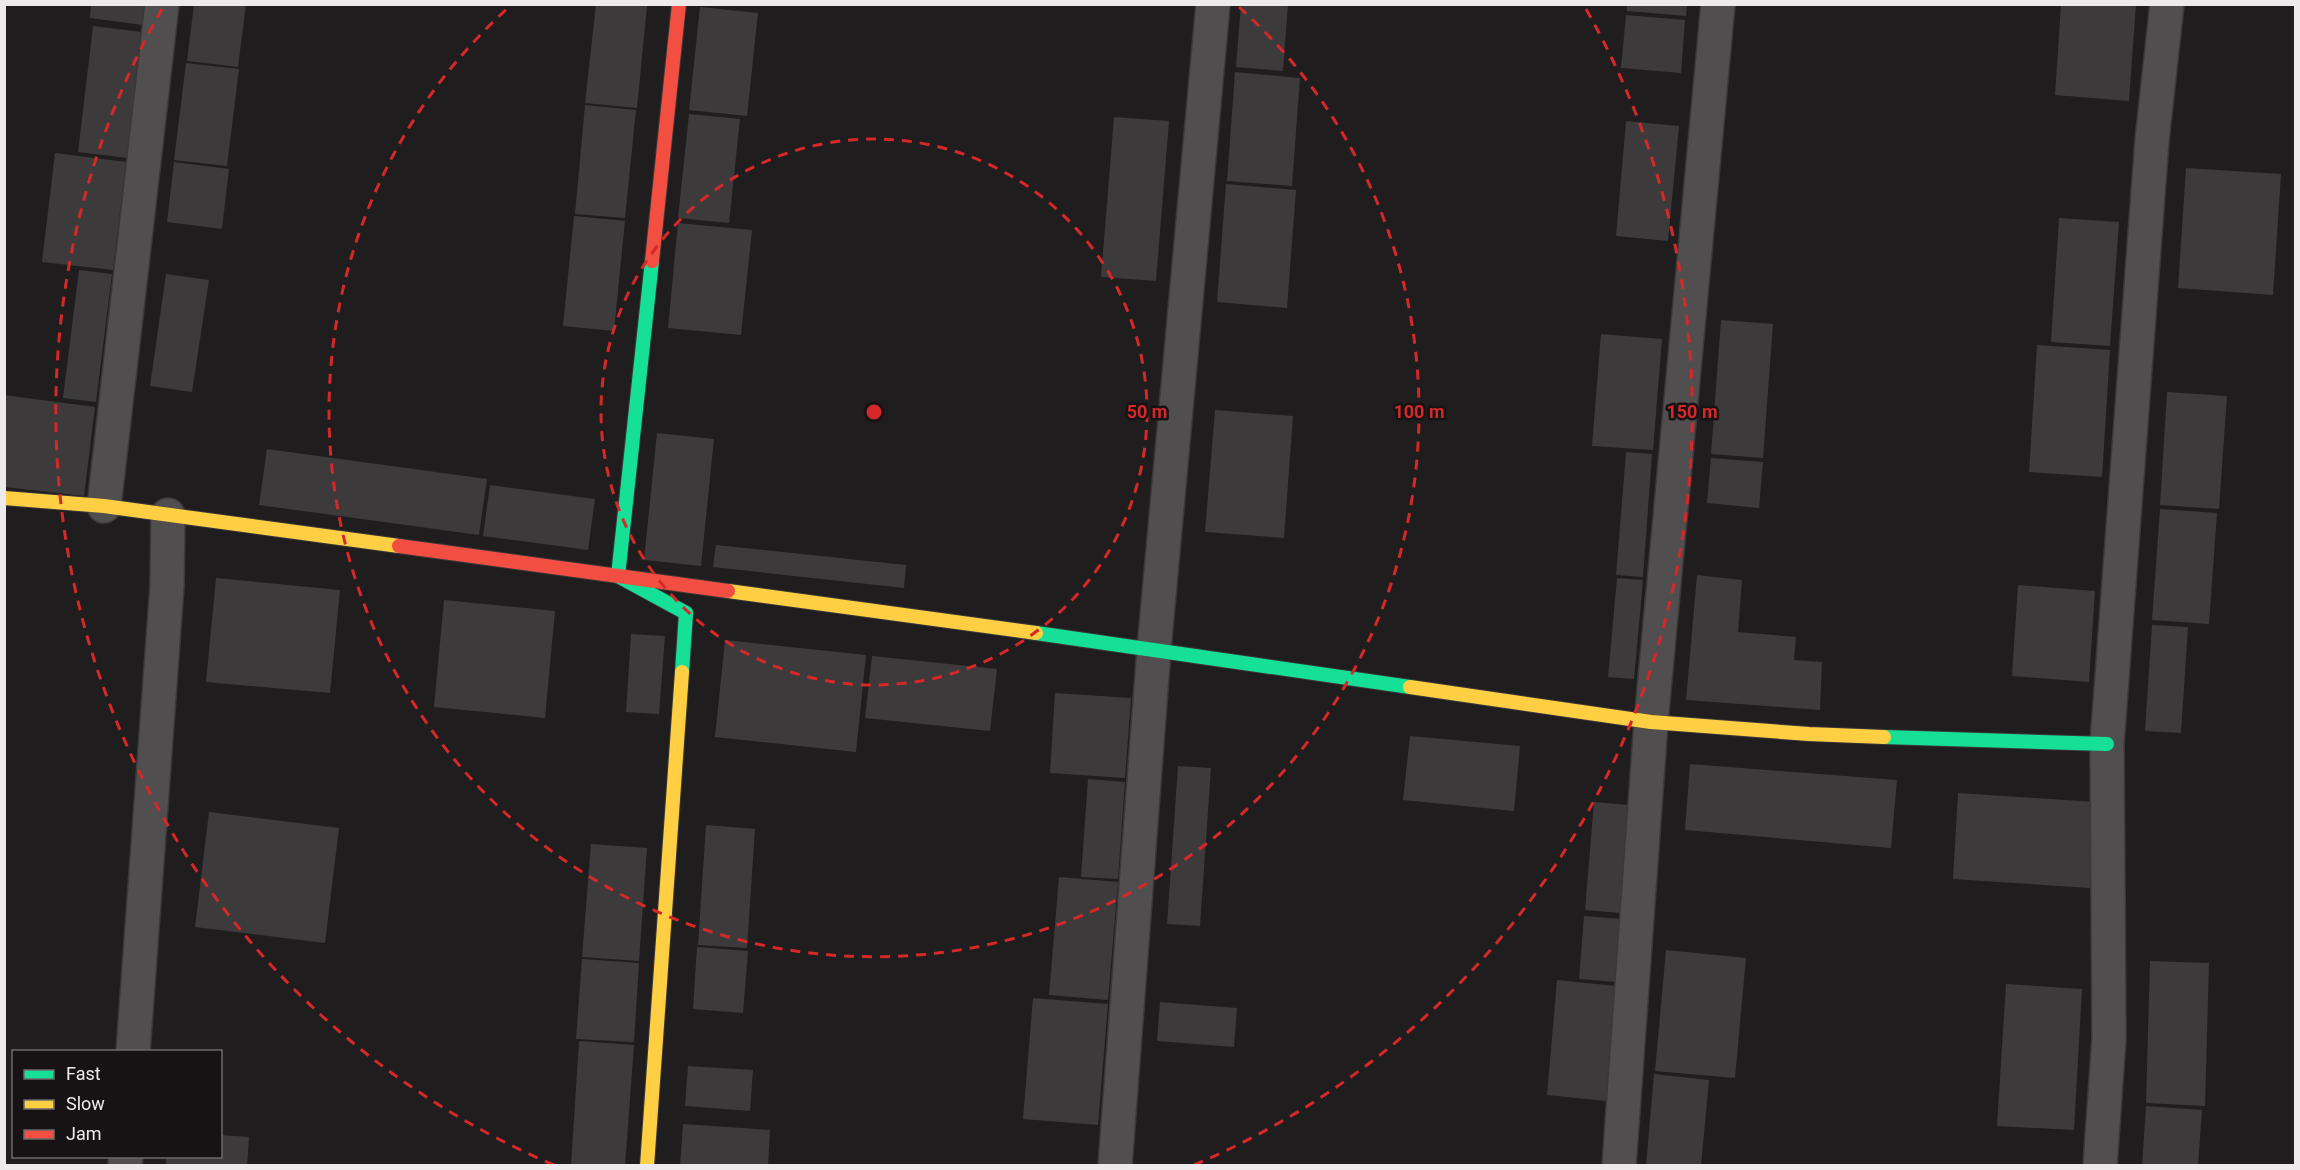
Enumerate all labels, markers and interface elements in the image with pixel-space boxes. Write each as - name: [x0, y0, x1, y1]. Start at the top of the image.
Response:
- text: 50 m: [1127, 401, 1167, 422]
- text: 100 m: [1393, 401, 1445, 422]
- text: 150 m: [1666, 401, 1718, 422]
- centre of rings: [864, 402, 884, 422]
- legend: [12, 1050, 222, 1158]
- text: Fast: [66, 1063, 101, 1084]
- text: Slow: [66, 1093, 105, 1114]
- text: Jam: [66, 1123, 102, 1144]

